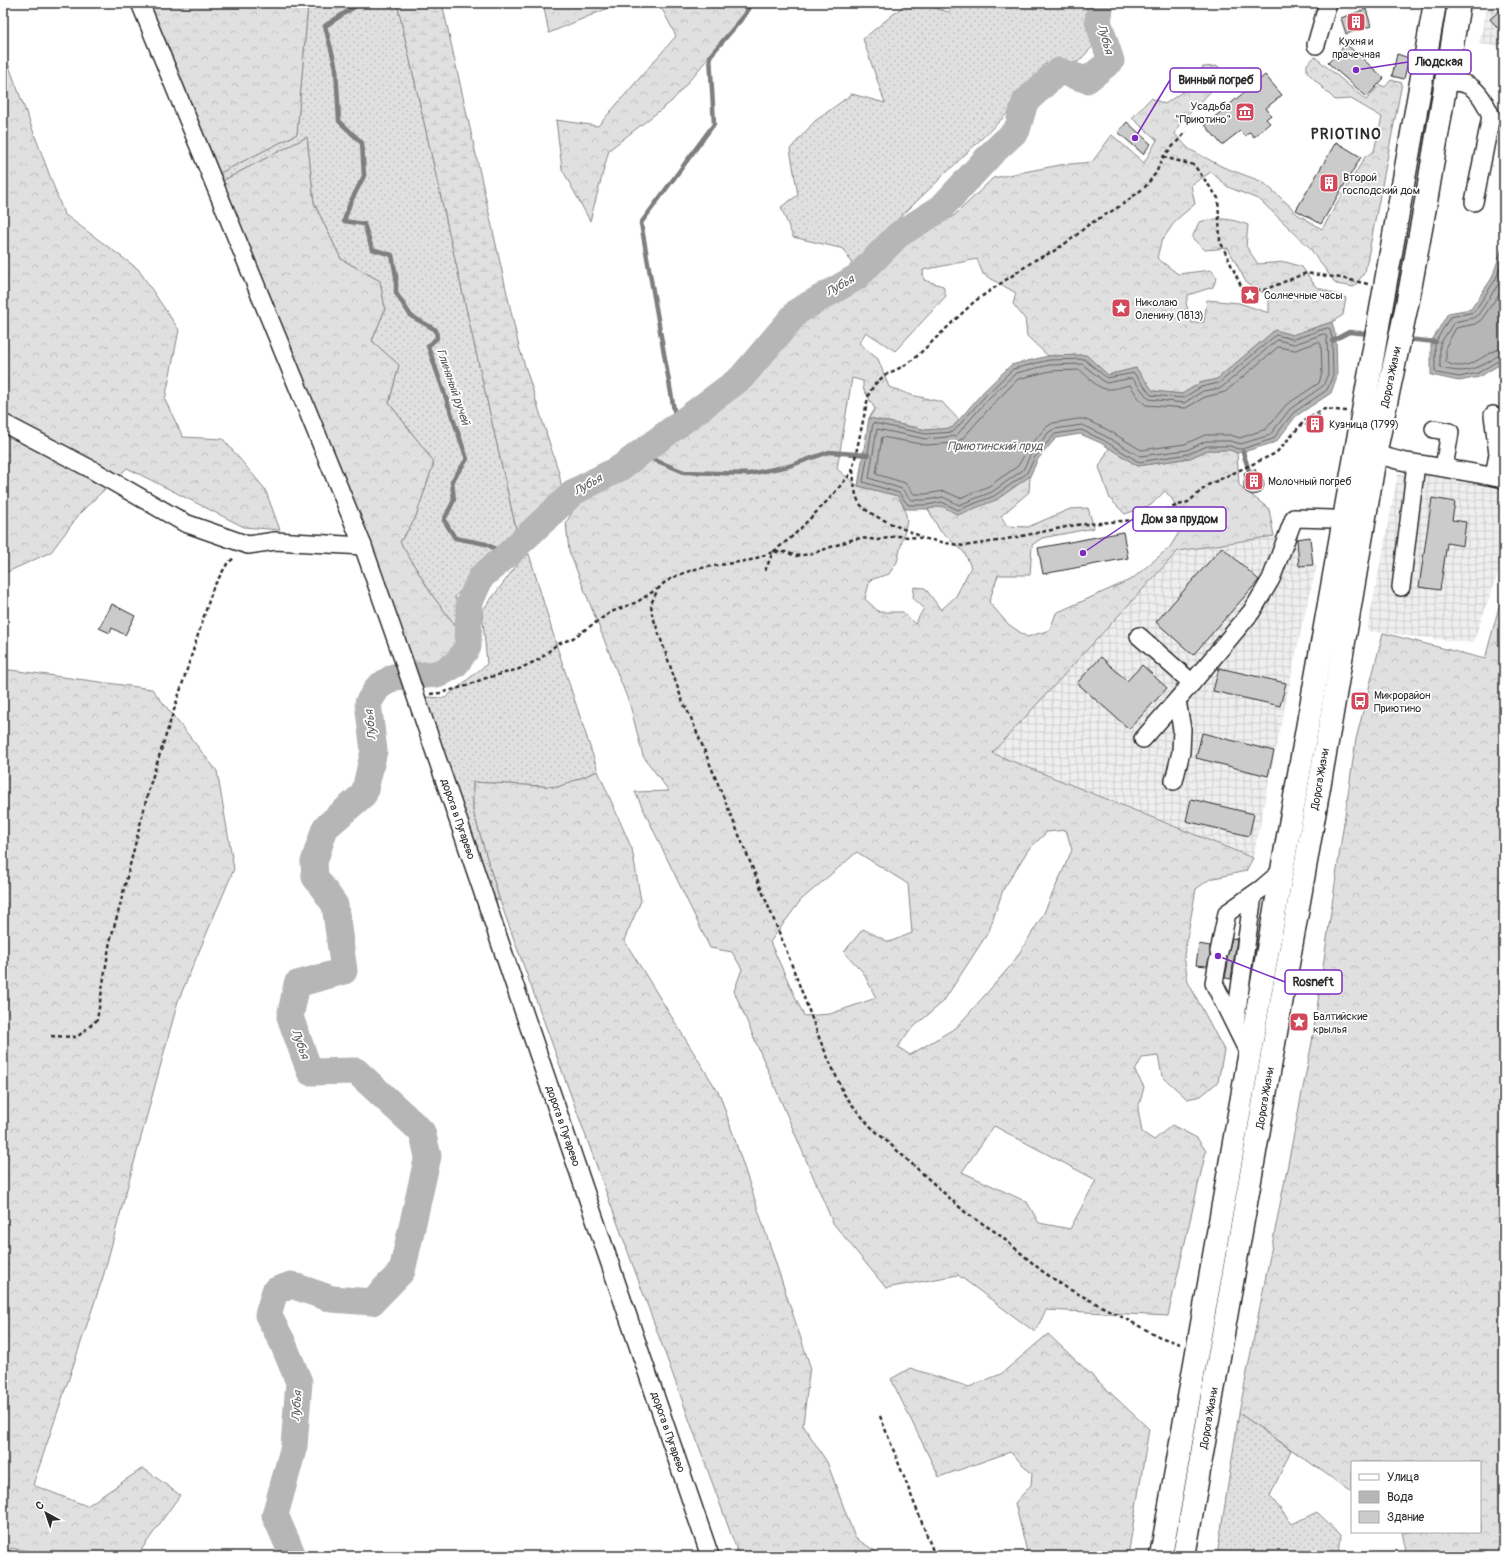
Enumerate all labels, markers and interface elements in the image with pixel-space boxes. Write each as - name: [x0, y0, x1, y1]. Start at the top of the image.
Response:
- building icon: Кухня и прачечная: [1345, 11, 1367, 33]
- water label: Лубья: [1094, 22, 1117, 57]
- place label: Кухня и прачечная: [1332, 35, 1380, 61]
- callout: Людская: [1408, 50, 1471, 74]
- text: Людская: [1414, 55, 1463, 70]
- callout: Винный погреб: [1170, 68, 1261, 92]
- text: Винный погреб: [1178, 73, 1254, 88]
- place label: Усадьба "Приютино": [1175, 100, 1231, 126]
- museum icon: Усадьба "Приютино": [1234, 101, 1256, 123]
- district label: PRIOTINO: [1311, 125, 1381, 144]
- place label: Второй господский дом: [1343, 171, 1420, 197]
- building icon: Второй господский дом: [1318, 172, 1340, 194]
- water label: Лубья: [823, 271, 858, 300]
- place icon: Солнечные часы: [1239, 284, 1261, 306]
- place label: Солнечные часы: [1264, 289, 1343, 302]
- place label: Николаю Оленину (1813): [1135, 296, 1204, 322]
- place icon: Николаю Оленину (1813): [1110, 297, 1132, 319]
- street label: Дорога Жизни: [1378, 345, 1404, 410]
- water label: Глиняный ручей: [433, 347, 473, 428]
- building icon: Кузница (1799): [1304, 413, 1326, 435]
- place label: Кузница (1799): [1329, 418, 1399, 431]
- water label: Приютинский пруд: [948, 439, 1044, 454]
- water label: Лубья: [571, 470, 606, 499]
- building icon: Молочный погреб: [1243, 470, 1265, 492]
- place label: Молочный погреб: [1268, 475, 1352, 488]
- callout: Дом за прудом: [1133, 507, 1226, 531]
- text: Дом за прудом: [1141, 512, 1218, 527]
- place label: Микрорайон Приютино: [1374, 689, 1431, 715]
- bus stop icon: Микрорайон Приютино: [1349, 690, 1371, 712]
- water label: Лубья: [362, 708, 380, 741]
- street label: Дорога Жизни: [1308, 747, 1332, 812]
- street label: дорога в Пугарево: [438, 777, 478, 861]
- callout: Rosneft: [1285, 970, 1342, 994]
- text: Rosneft: [1292, 975, 1335, 990]
- place label: Балтийские крылья: [1313, 1010, 1368, 1036]
- place icon: Балтийские крылья: [1288, 1011, 1310, 1033]
- water label: Лубья: [288, 1027, 313, 1062]
- street label: Дорога Жизни: [1253, 1066, 1277, 1131]
- street label: дорога в Пугарево: [543, 1084, 583, 1168]
- street label: Дорога Жизни: [1197, 1386, 1221, 1451]
- water label: Лубья: [288, 1389, 306, 1422]
- street label: дорога в Пугарево: [648, 1390, 688, 1474]
- legend: [1351, 1461, 1481, 1533]
- text: Улица: [1387, 1470, 1419, 1485]
- text: Вода: [1387, 1490, 1413, 1505]
- north arrow: [26, 1493, 66, 1533]
- text: С: [33, 1498, 47, 1513]
- text: Здание: [1387, 1510, 1424, 1525]

